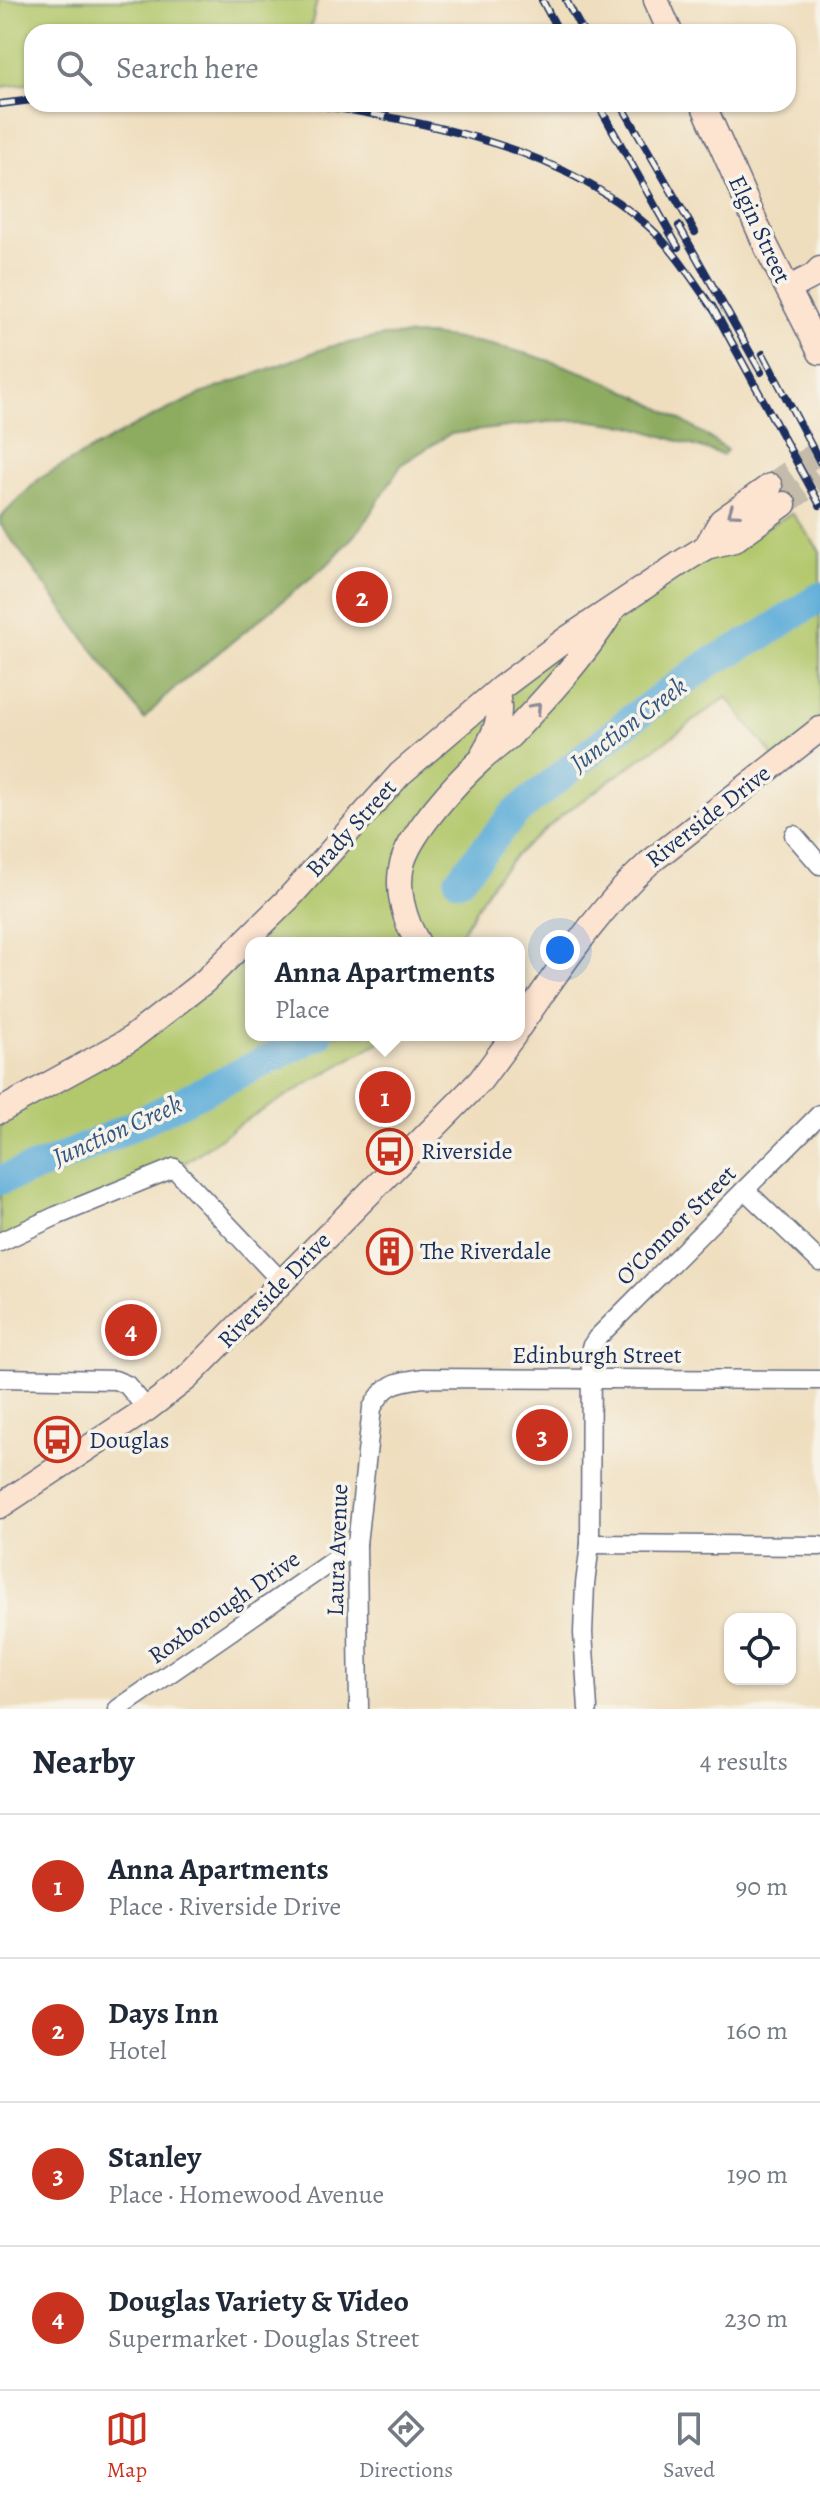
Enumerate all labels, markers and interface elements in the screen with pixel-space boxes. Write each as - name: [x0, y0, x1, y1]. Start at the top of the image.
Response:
- search box: [24, 24, 796, 112]
- icon: search: [52, 46, 96, 90]
- text: Search here: [116, 48, 259, 88]
- street label: Elgin Street: [721, 170, 799, 288]
- one-way arrow: [728, 502, 742, 517]
- pin: 2: [336, 567, 388, 627]
- water label: Junction Creek: [562, 669, 694, 781]
- one-way arrow: [527, 703, 542, 717]
- street label: Riverside Drive: [639, 757, 777, 875]
- street label: Brady Street: [298, 772, 404, 884]
- your location: [540, 930, 580, 970]
- popup: [245, 937, 525, 1041]
- text: Anna Apartments: [275, 952, 495, 992]
- text: Place: [275, 992, 330, 1027]
- pin: 1: [359, 1067, 411, 1127]
- water label: Junction Creek: [46, 1086, 187, 1175]
- bus stop icon: Riverside: [366, 1127, 414, 1175]
- place label: Riverside: [421, 1135, 513, 1167]
- street label: O'Connor Street: [609, 1158, 743, 1292]
- street label: Riverside Drive: [210, 1225, 338, 1355]
- building icon: The Riverdale: [365, 1227, 413, 1275]
- place label: The Riverdale: [420, 1235, 551, 1267]
- pin: 4: [105, 1300, 157, 1360]
- street label: Edinburgh Street: [512, 1339, 682, 1371]
- pin: 3: [516, 1405, 568, 1465]
- bus stop icon: Douglas: [34, 1416, 82, 1464]
- place label: Douglas: [89, 1424, 170, 1456]
- street label: Laura Avenue: [319, 1483, 355, 1617]
- street label: Roxborough Drive: [142, 1543, 306, 1671]
- map controls: [724, 1613, 796, 1685]
- button: locate: [724, 1613, 796, 1685]
- text: Nearby: [32, 1738, 135, 1785]
- text: 4 results: [700, 1744, 788, 1779]
- text: Anna Apartments: [108, 1849, 329, 1889]
- text: 1: [53, 1869, 63, 1904]
- text: 90 m: [736, 1869, 788, 1904]
- text: Place · Riverside Drive: [108, 1889, 341, 1924]
- text: Days Inn: [108, 1993, 219, 2033]
- text: 2: [52, 2013, 64, 2048]
- text: 160 m: [726, 2013, 788, 2048]
- text: Hotel: [108, 2033, 167, 2068]
- text: Stanley: [108, 2137, 201, 2177]
- text: 3: [52, 2157, 64, 2192]
- text: 190 m: [727, 2157, 788, 2192]
- text: Place · Homewood Avenue: [108, 2177, 384, 2212]
- text: Douglas Variety & Video: [108, 2281, 409, 2321]
- text: 4: [52, 2301, 64, 2336]
- text: 230 m: [724, 2301, 788, 2336]
- text: Supermarket · Douglas Street: [108, 2321, 419, 2356]
- tab: Map: [105, 2407, 149, 2485]
- tab: Directions: [359, 2407, 453, 2485]
- tab: Saved: [663, 2407, 715, 2485]

